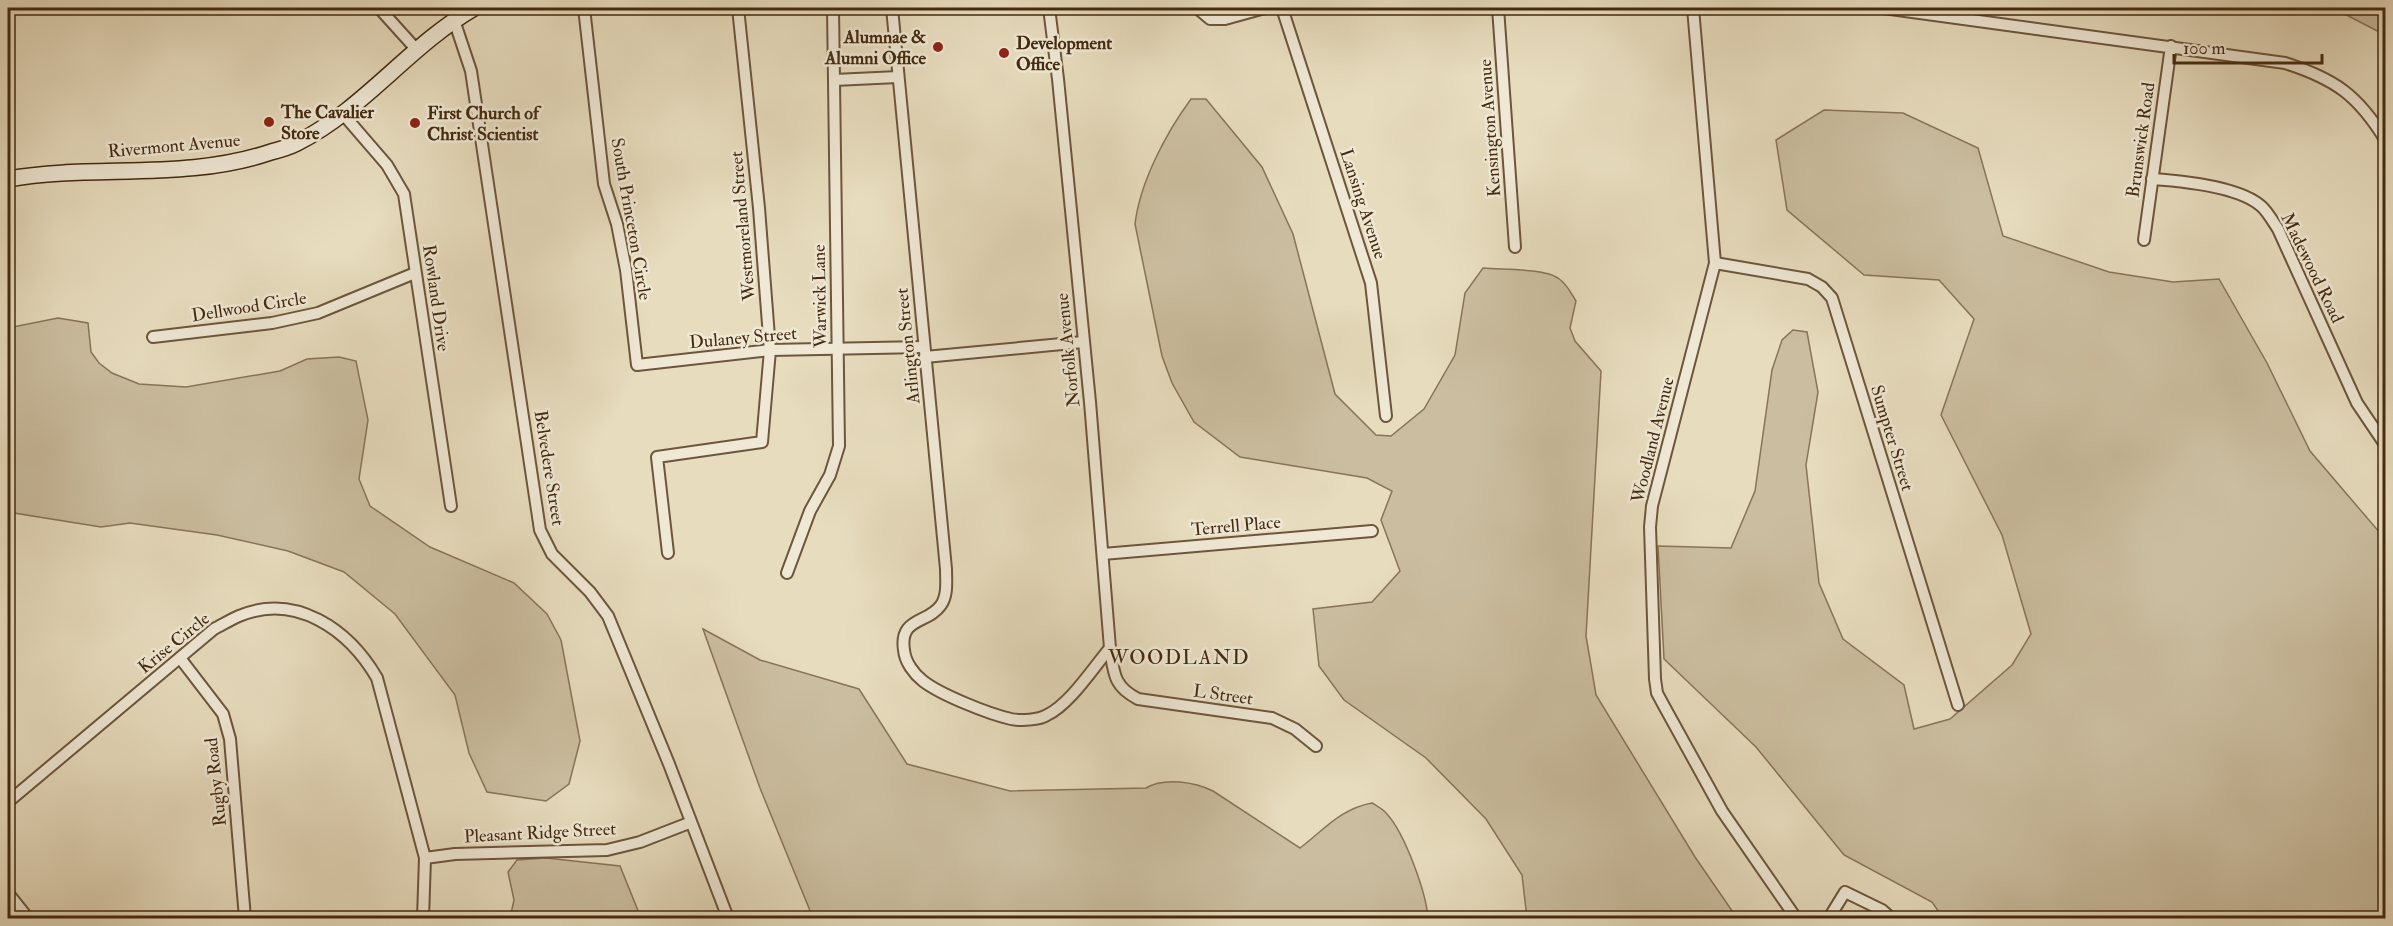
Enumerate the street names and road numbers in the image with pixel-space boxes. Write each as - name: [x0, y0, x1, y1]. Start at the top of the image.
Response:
- street label: Kensington Avenue: [1474, 58, 1506, 198]
- street label: Brunswick Road: [2122, 81, 2160, 199]
- street label: Rivermont Avenue: [107, 129, 242, 163]
- street label: South Princeton Circle: [605, 136, 657, 302]
- street label: Lansing Avenue: [1334, 146, 1392, 263]
- street label: Westmoreland Street: [725, 150, 761, 303]
- street label: Madewood Road: [2275, 209, 2349, 327]
- street label: Rowland Drive: [417, 243, 455, 353]
- street label: Warwick Lane: [808, 244, 832, 349]
- street label: Dellwood Circle: [190, 286, 309, 327]
- street label: Arlington Street: [890, 287, 926, 406]
- street label: Norfolk Avenue: [1051, 291, 1085, 408]
- street label: Dulaney Street: [688, 322, 798, 354]
- street label: Woodland Avenue: [1626, 374, 1680, 506]
- street label: Sumpter Street: [1865, 382, 1919, 494]
- street label: Belvedere Street: [529, 409, 570, 528]
- street label: Terrell Place: [1190, 511, 1282, 541]
- street label: Krise Circle: [134, 607, 215, 679]
- street label: L Street: [1192, 679, 1255, 711]
- street label: Rugby Road: [200, 736, 232, 827]
- street label: Pleasant Ridge Street: [463, 818, 617, 848]

